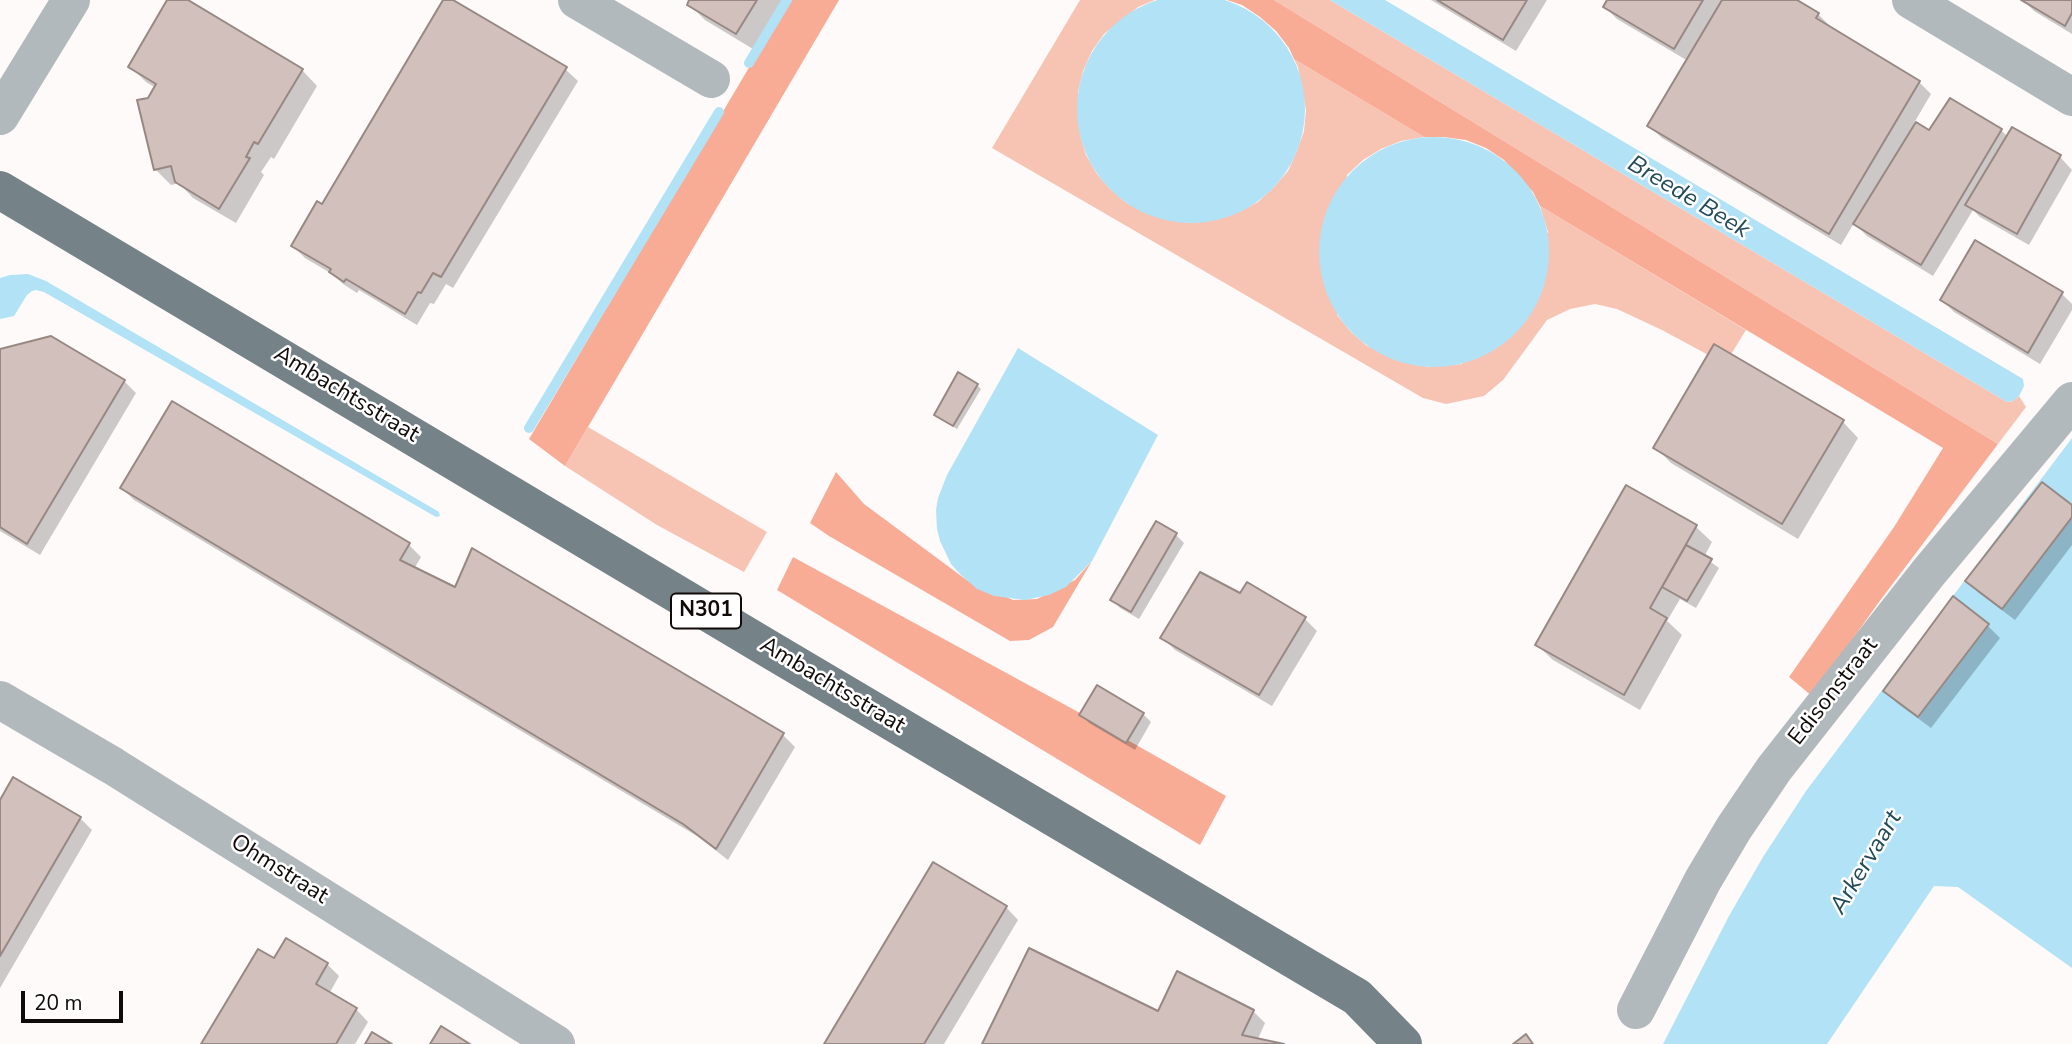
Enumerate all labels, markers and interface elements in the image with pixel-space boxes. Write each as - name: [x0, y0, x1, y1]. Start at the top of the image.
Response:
- water label: Breede Beek: [1622, 150, 1754, 246]
- street label: Ambachtsstraat: [268, 341, 424, 449]
- road number: N301: [671, 594, 741, 628]
- street label: Ambachtsstraat: [754, 632, 910, 740]
- street label: Edisonstraat: [1784, 633, 1884, 751]
- water label: Arkervaart: [1825, 806, 1909, 920]
- street label: Ohmstraat: [225, 829, 333, 911]
- scale bar: [24, 978, 126, 1022]
- text: 20 m: [34, 989, 83, 1017]

